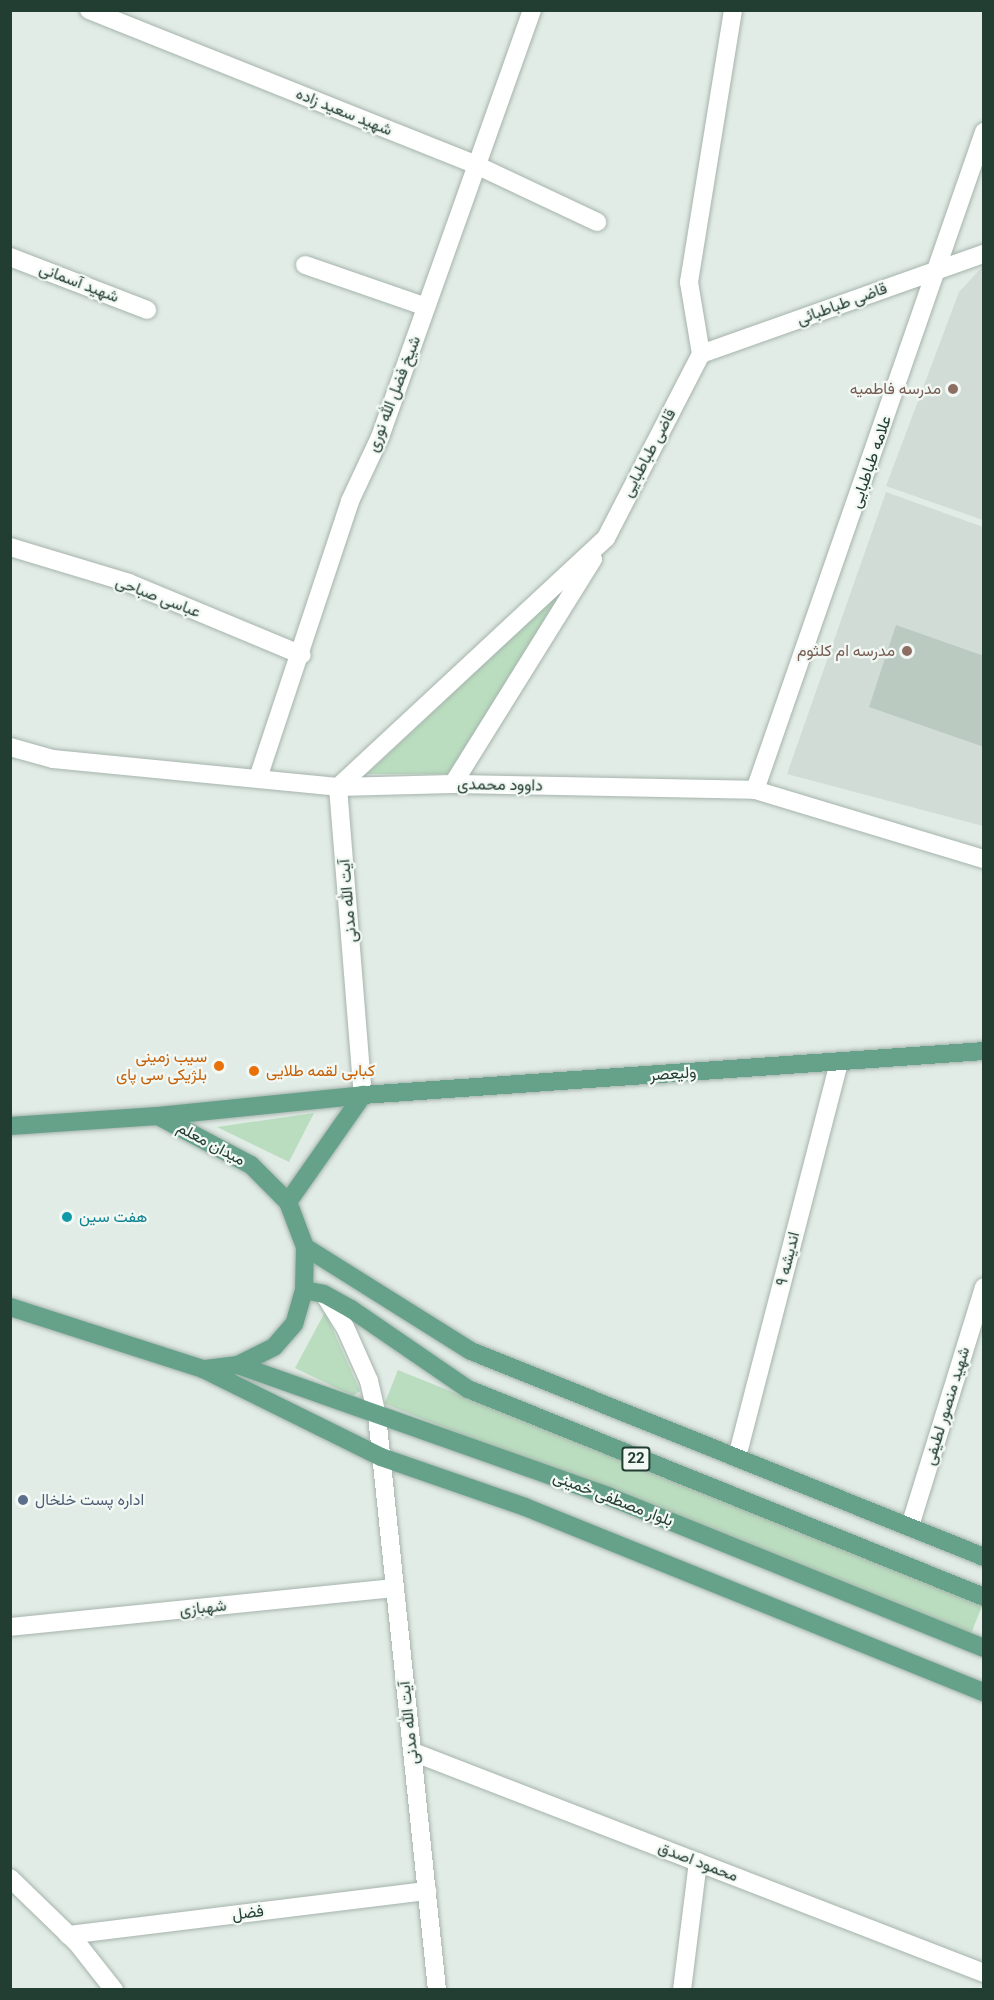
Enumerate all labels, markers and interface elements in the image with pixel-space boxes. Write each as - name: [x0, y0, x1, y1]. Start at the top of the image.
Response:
- street label: شهید سعید زاده: [293, 84, 395, 140]
- street label: شهید آسمانی: [37, 259, 121, 307]
- street label: قاضی طباطبائی: [794, 279, 890, 329]
- street label: شیخ فضل الله نوری: [363, 333, 425, 455]
- place label: مدرسه فاطمیه: [850, 379, 941, 399]
- marker: مدرسه فاطمیه: [946, 382, 960, 396]
- street label: قاضی طباطبایی: [618, 406, 680, 500]
- street label: علامه طباطبایی: [846, 413, 896, 511]
- street label: عباسی صباحی: [113, 572, 203, 622]
- place label: مدرسه ام کلثوم: [797, 641, 895, 661]
- marker: مدرسه ام کلثوم: [900, 644, 914, 658]
- street label: داوود محمدی: [457, 775, 543, 795]
- street label: آیت الله مدنی: [335, 859, 361, 943]
- place label: سیب زمینی بلژیکی سی پای: [116, 1047, 207, 1085]
- marker: سیب زمینی بلژیکی سی پای: [212, 1059, 226, 1073]
- place label: کبابی لقمه طلایی: [266, 1061, 375, 1081]
- street label: ولیعصر: [649, 1063, 697, 1085]
- marker: کبابی لقمه طلایی: [247, 1064, 261, 1078]
- street label: میدان معلم: [174, 1118, 248, 1170]
- place label: هفت سین: [79, 1207, 147, 1227]
- marker: هفت سین: [60, 1210, 74, 1224]
- street label: اندیشه ۹: [772, 1230, 804, 1288]
- street label: شهید منصور لطیفی: [920, 1345, 974, 1467]
- road number: 22: [621, 1447, 651, 1471]
- street label: بلوار مصطفی خمینی: [550, 1467, 676, 1531]
- place label: اداره پست خلخال: [35, 1490, 144, 1510]
- marker: اداره پست خلخال: [16, 1493, 30, 1507]
- street label: شهبازی: [179, 1596, 227, 1620]
- street label: آیت‌ الله مدنی: [395, 1680, 423, 1766]
- street label: محمود اصدق: [655, 1838, 741, 1886]
- street label: فضل: [231, 1902, 265, 1924]

